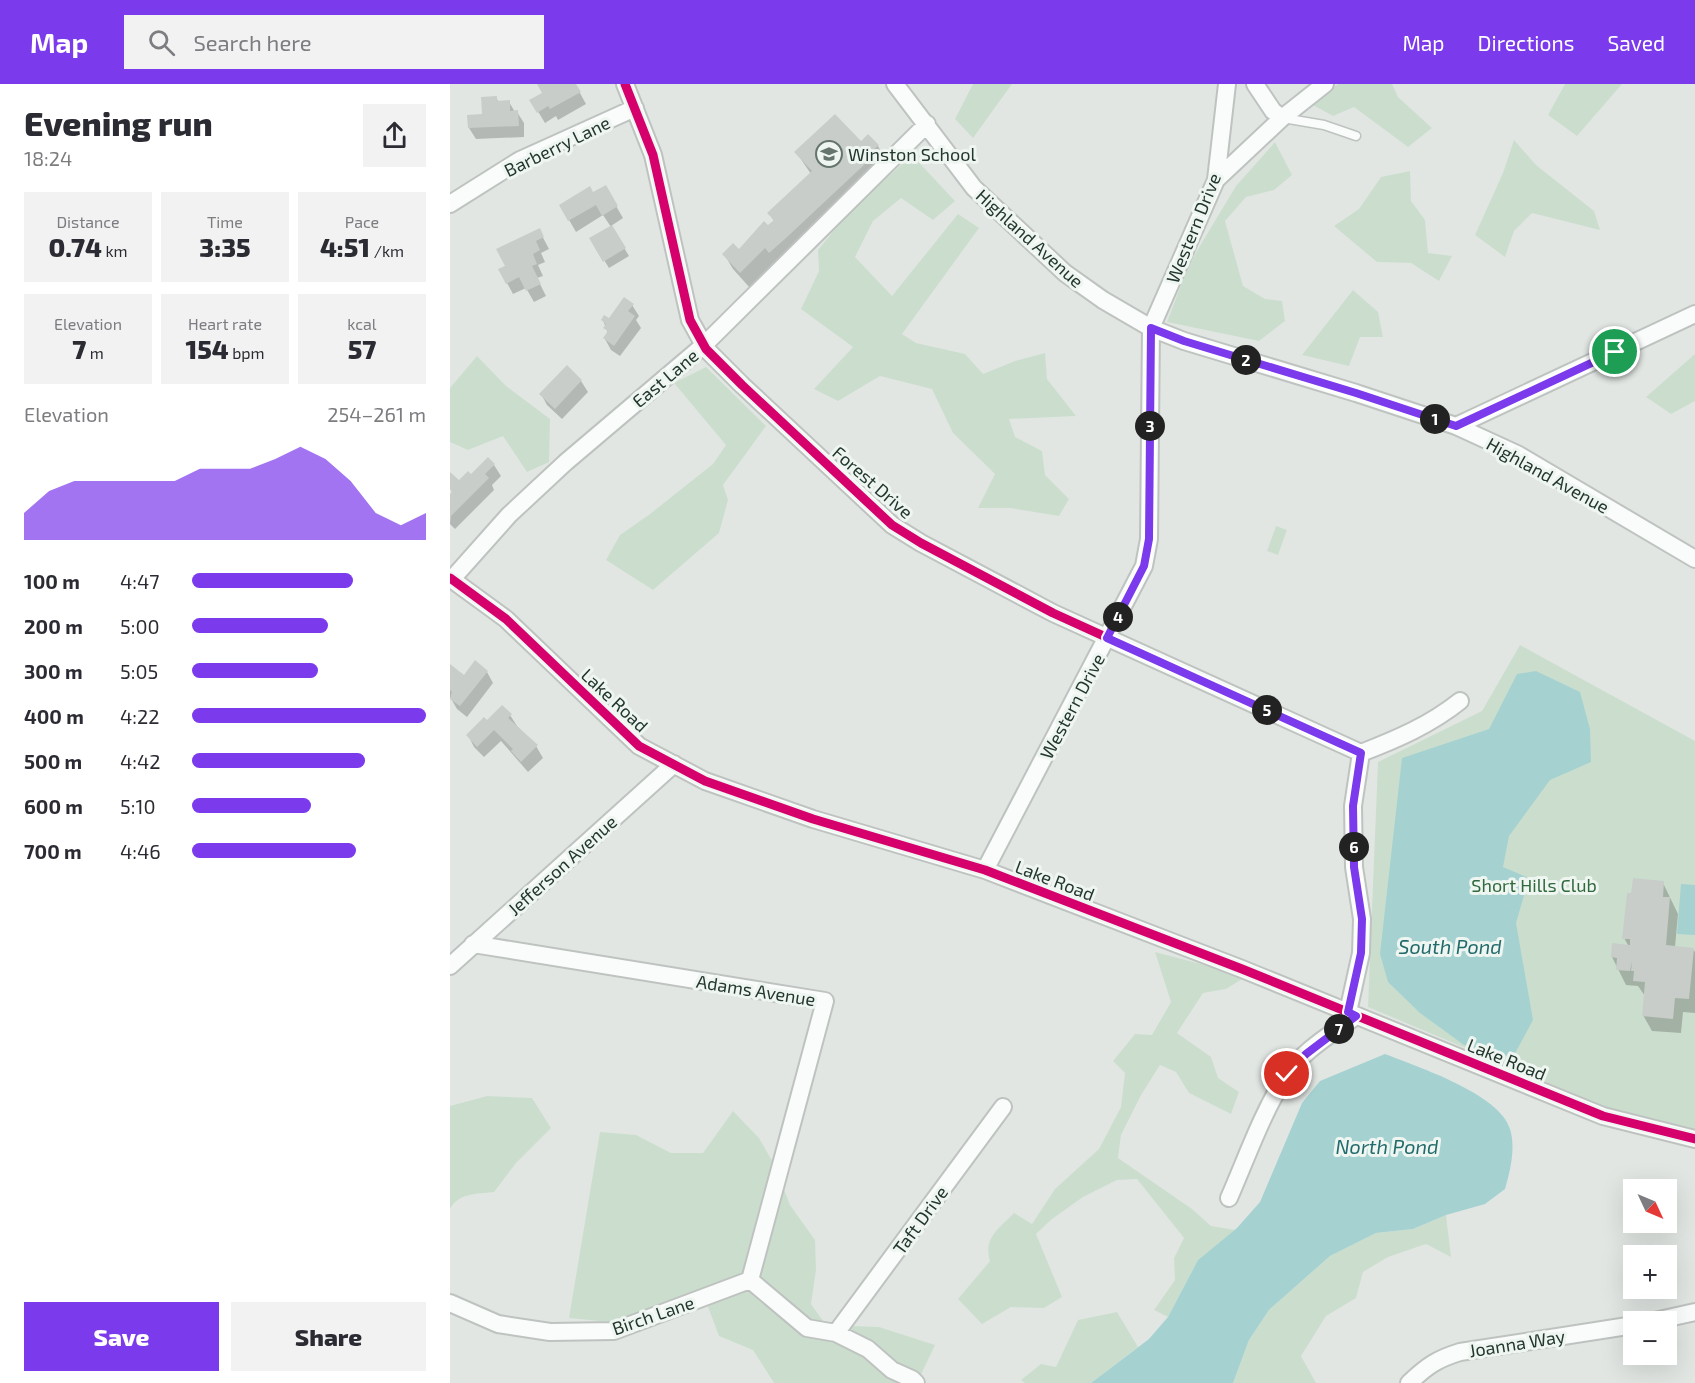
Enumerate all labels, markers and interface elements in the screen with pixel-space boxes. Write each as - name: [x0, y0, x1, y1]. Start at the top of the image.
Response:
- search box: [124, 15, 544, 69]
- text: Map: [30, 25, 88, 59]
- icon: search: [145, 26, 178, 59]
- text: Search here: [193, 29, 312, 55]
- text: Map: [1402, 30, 1445, 55]
- text: Directions: [1478, 30, 1574, 55]
- text: Saved: [1607, 30, 1665, 55]
- text: Evening run: [24, 103, 213, 143]
- button: share: [363, 104, 426, 167]
- street label: Barberry Lane: [500, 111, 614, 181]
- school or university icon: Winston School: [814, 139, 844, 169]
- place label: Winston School: [848, 143, 976, 165]
- text: 18:24: [24, 146, 72, 170]
- street label: Western Drive: [1161, 170, 1225, 286]
- street label: Highland Avenue: [972, 184, 1088, 292]
- text: Distance: [56, 212, 120, 231]
- text: Time: [207, 212, 243, 231]
- text: Pace: [345, 212, 379, 231]
- text: 0.74: [48, 231, 102, 262]
- text: 3:35: [199, 231, 251, 262]
- text: 4:51: [320, 231, 370, 262]
- text: km: [102, 241, 128, 260]
- text: /km: [370, 241, 404, 260]
- text: Elevation: [54, 314, 122, 333]
- text: Heart rate: [188, 314, 262, 333]
- text: kcal: [347, 314, 377, 333]
- pin: [1589, 326, 1640, 377]
- text: 7: [72, 333, 86, 364]
- text: 154: [185, 333, 229, 364]
- text: 57: [348, 333, 376, 364]
- icon: arrive: [1598, 335, 1631, 368]
- text: m: [86, 343, 104, 362]
- text: bpm: [229, 343, 265, 362]
- street label: East Lane: [628, 344, 702, 412]
- pin: 2: [1231, 345, 1261, 375]
- text: 2: [1241, 350, 1251, 369]
- text: Elevation: [24, 402, 109, 426]
- text: 254–261 m: [327, 402, 426, 426]
- pin: 1: [1420, 404, 1450, 434]
- text: 1: [1432, 409, 1438, 428]
- pin: 3: [1135, 411, 1165, 441]
- text: 3: [1145, 416, 1155, 435]
- street label: Highland Avenue: [1483, 432, 1613, 518]
- street label: Forest Drive: [828, 441, 918, 523]
- text: 100 m: [24, 569, 80, 593]
- text: 4:47: [120, 569, 160, 593]
- pin: 4: [1103, 602, 1133, 632]
- text: 4: [1113, 607, 1123, 626]
- text: 200 m: [24, 614, 83, 638]
- text: 5:00: [120, 614, 160, 638]
- street label: Western Drive: [1035, 649, 1109, 763]
- text: 300 m: [24, 659, 83, 683]
- text: 5:05: [120, 659, 158, 683]
- street label: Lake Road: [577, 664, 653, 736]
- pin: 5: [1252, 695, 1282, 725]
- text: 5: [1263, 700, 1271, 719]
- text: 400 m: [24, 704, 84, 728]
- text: 4:22: [120, 704, 160, 728]
- text: 500 m: [24, 749, 82, 773]
- text: 4:42: [120, 749, 161, 773]
- text: 600 m: [24, 794, 83, 818]
- text: 5:10: [120, 794, 155, 818]
- street label: Jefferson Avenue: [503, 810, 621, 920]
- pin: 6: [1339, 832, 1369, 862]
- text: 6: [1349, 837, 1359, 856]
- text: 700 m: [24, 839, 82, 863]
- text: 4:46: [120, 839, 161, 863]
- street label: Lake Road: [1012, 855, 1098, 905]
- park label: Short Hills Club: [1471, 874, 1597, 896]
- water label: South Pond: [1398, 934, 1502, 958]
- street label: Adams Avenue: [695, 970, 817, 1010]
- pin: 7: [1324, 1014, 1354, 1044]
- text: 7: [1335, 1019, 1343, 1038]
- street label: Lake Road: [1464, 1033, 1550, 1085]
- pin: [1261, 1048, 1312, 1099]
- icon: check: [1270, 1057, 1303, 1090]
- water label: North Pond: [1336, 1134, 1439, 1158]
- north arrow: [1623, 1179, 1677, 1233]
- map controls: [1623, 1179, 1677, 1365]
- street label: Taft Drive: [888, 1182, 952, 1258]
- button: +: [1623, 1245, 1677, 1299]
- street label: Birch Lane: [609, 1291, 697, 1339]
- button: Save: [24, 1302, 219, 1371]
- button: Share: [231, 1302, 426, 1371]
- button: −: [1623, 1311, 1677, 1365]
- street label: Joanna Way: [1467, 1324, 1567, 1361]

